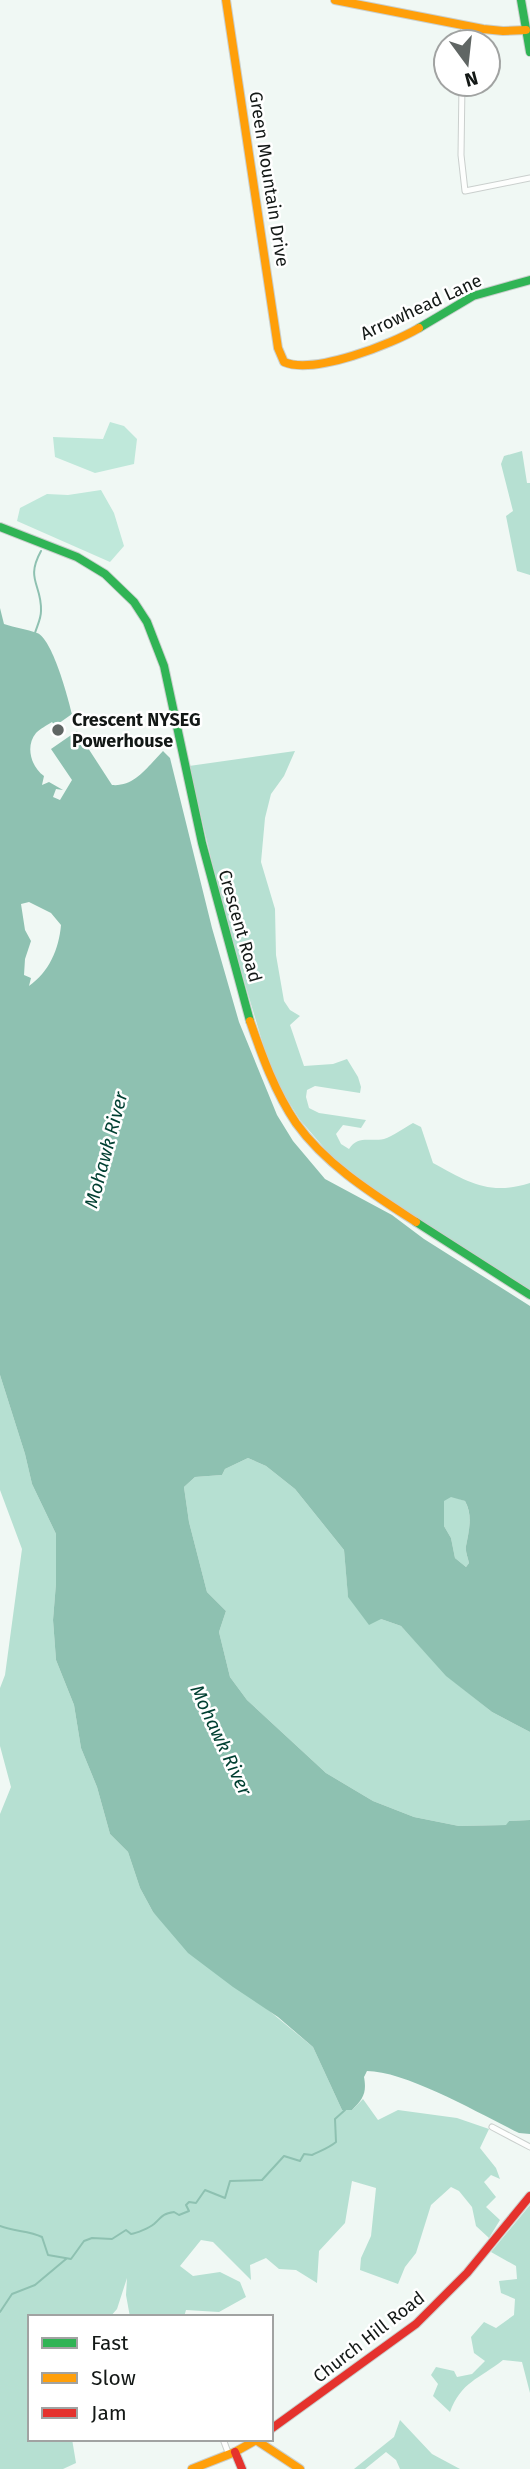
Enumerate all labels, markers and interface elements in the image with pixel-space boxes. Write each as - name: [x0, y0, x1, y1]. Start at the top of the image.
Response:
- north arrow: [432, 28, 502, 98]
- text: N: [462, 66, 480, 92]
- street label: Green Mountain Drive: [244, 90, 294, 268]
- street label: Arrowhead Lane: [357, 269, 485, 345]
- place label: Crescent NYSEG Powerhouse: [72, 709, 201, 752]
- marker: Crescent NYSEG Powerhouse: [50, 722, 66, 738]
- street label: Crescent Road: [213, 867, 267, 985]
- water label: Mohawk River: [79, 1089, 133, 1211]
- water label: Mohawk River: [185, 1681, 257, 1800]
- street label: Church Hill Road: [309, 2287, 429, 2387]
- legend: [28, 2315, 273, 2441]
- text: Fast: [91, 2330, 129, 2356]
- text: Slow: [91, 2365, 136, 2391]
- text: Jam: [91, 2400, 127, 2426]

